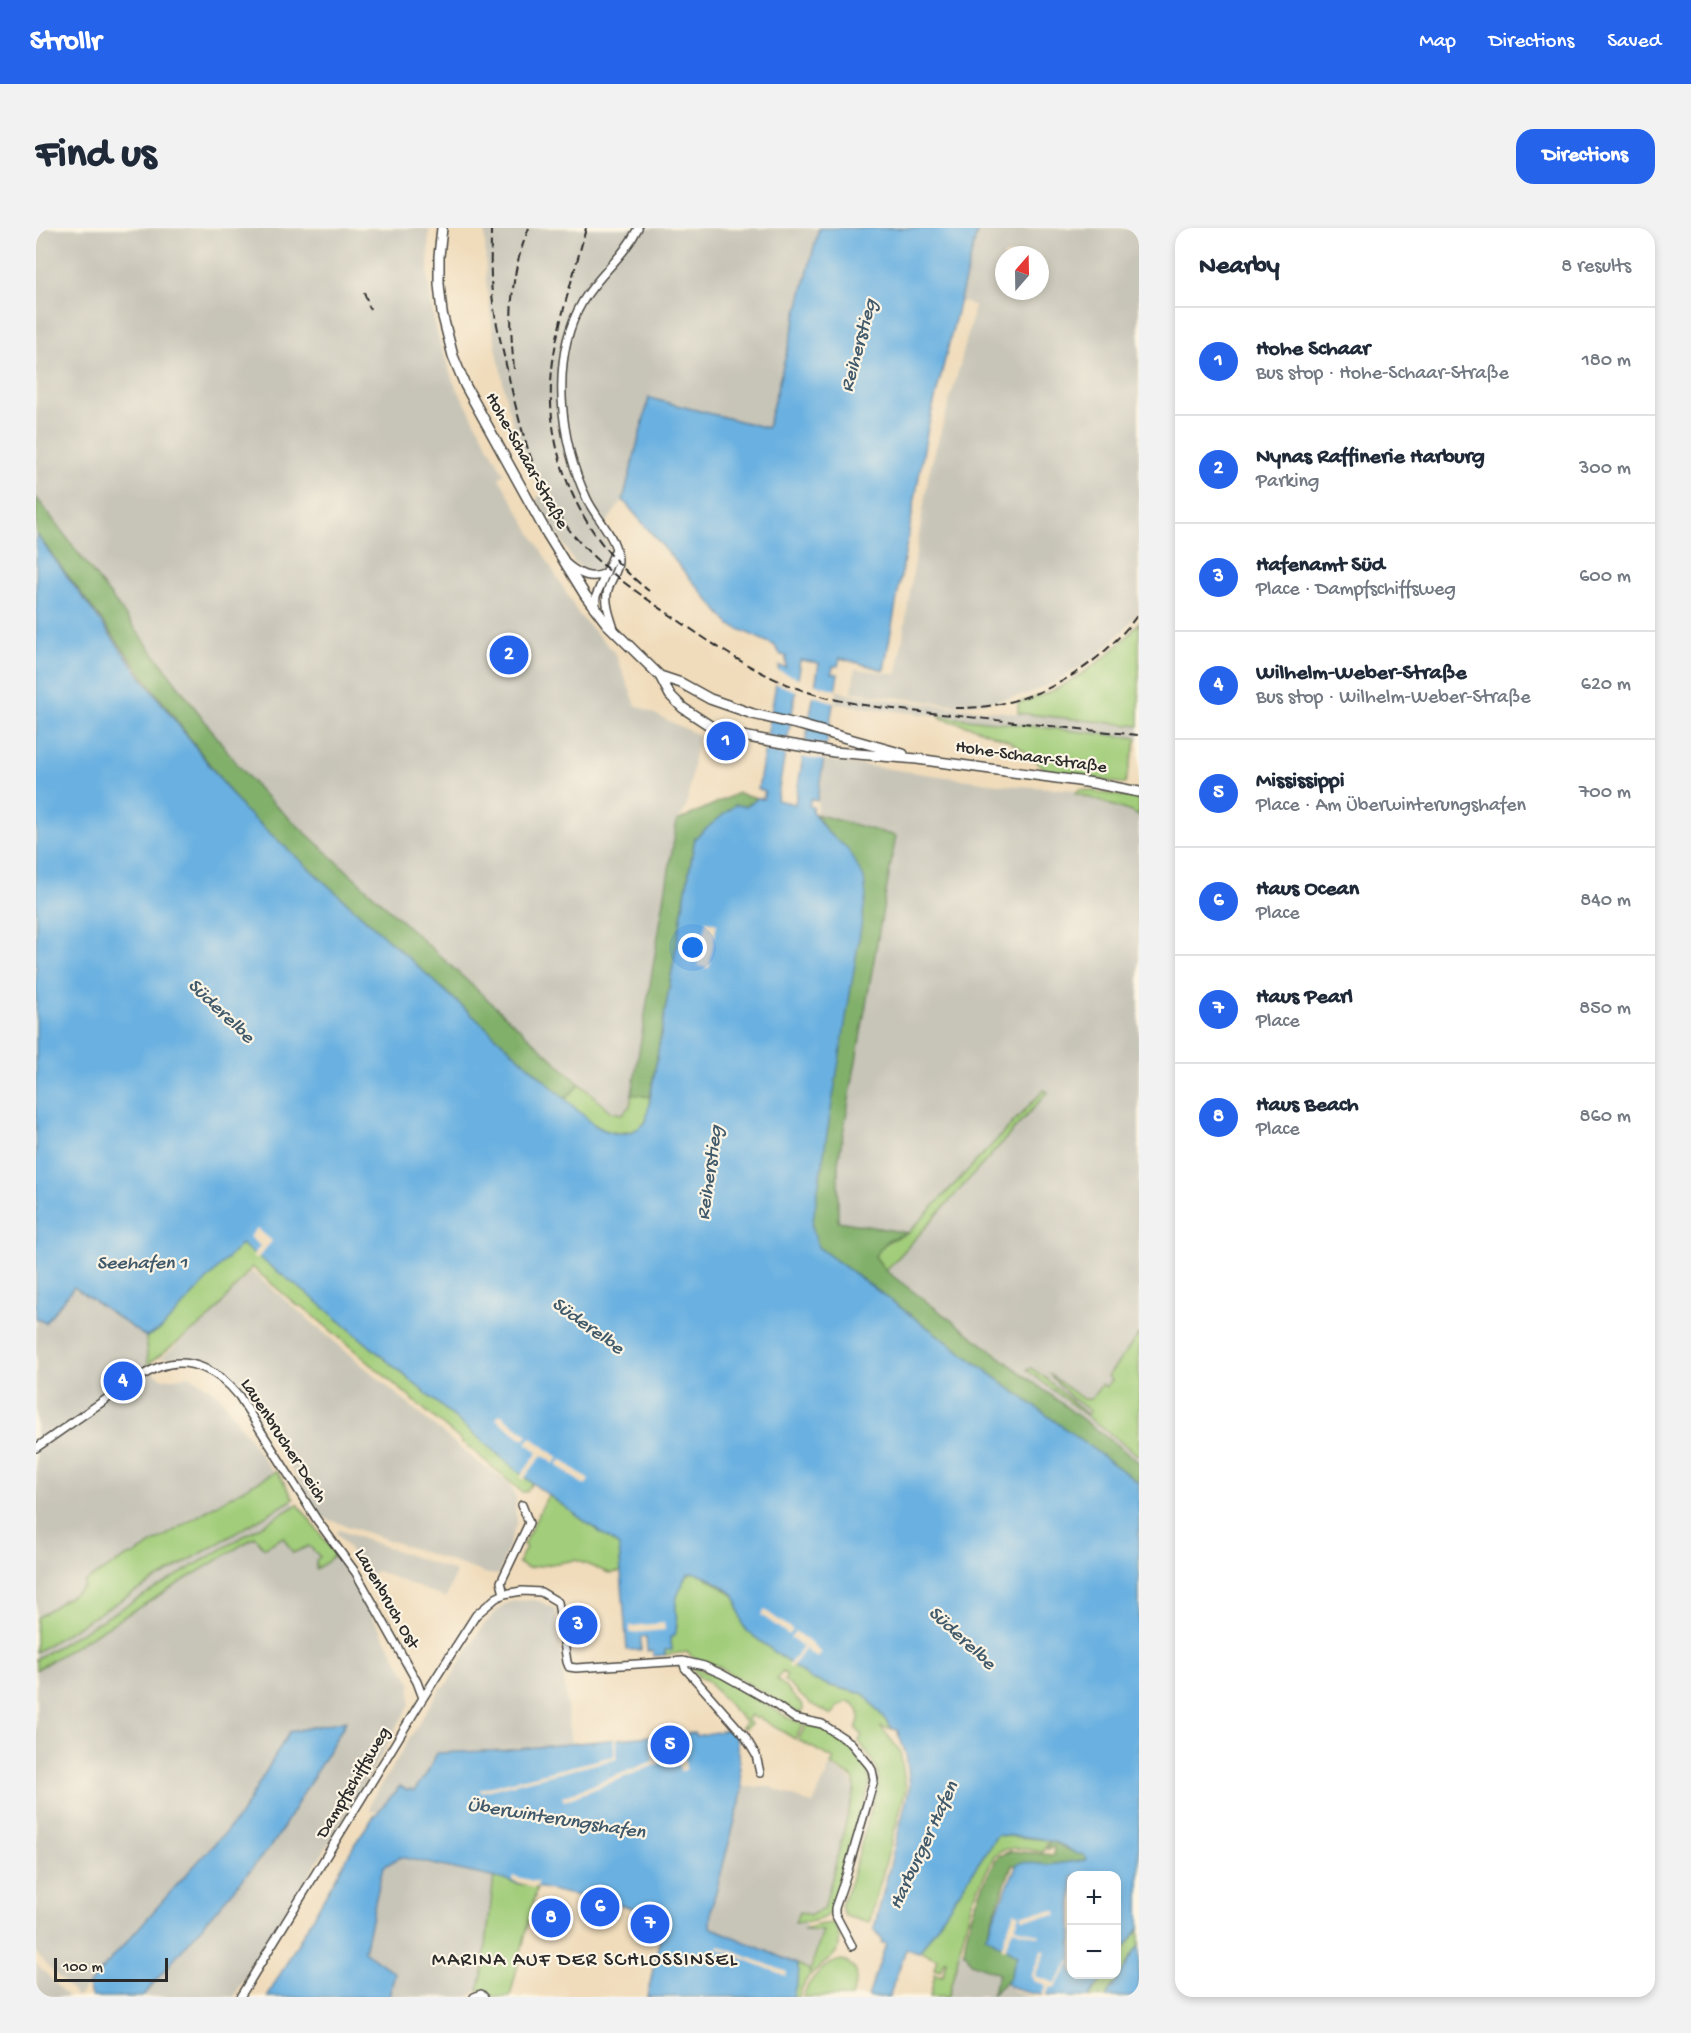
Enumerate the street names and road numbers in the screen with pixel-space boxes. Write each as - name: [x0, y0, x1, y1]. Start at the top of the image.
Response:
- street label: Hohe-Schaar-Straße: [480, 389, 573, 533]
- street label: Hohe-Schaar-Straße: [954, 737, 1109, 779]
- street label: Lauenbrucher Deich: [235, 1375, 331, 1507]
- street label: Lauenbruch Ost: [349, 1545, 424, 1654]
- street label: Dampfschiffsweg: [312, 1723, 396, 1843]

